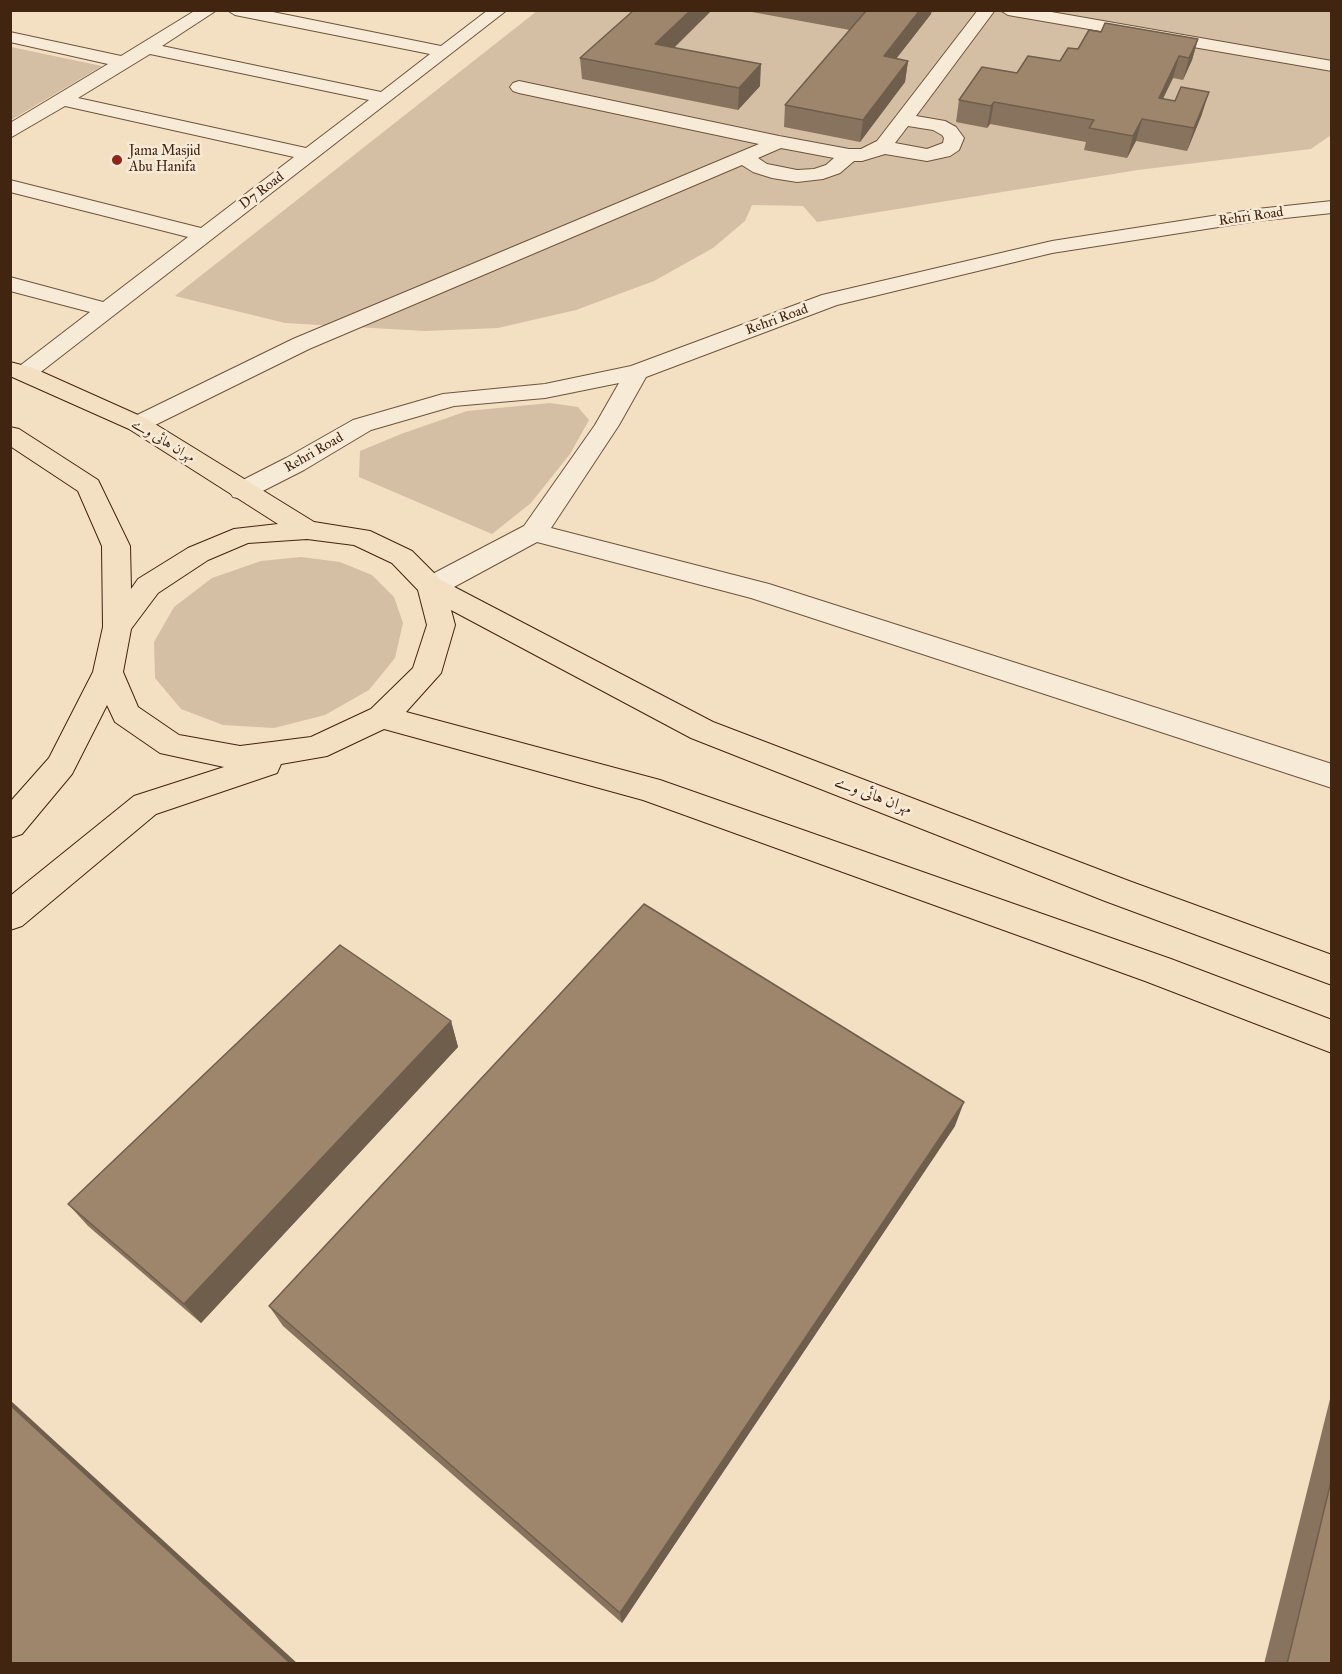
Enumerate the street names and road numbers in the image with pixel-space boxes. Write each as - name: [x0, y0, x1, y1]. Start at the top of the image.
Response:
- street label: D7 Road: [236, 169, 288, 213]
- street label: Rehri Road: [1218, 204, 1284, 230]
- street label: Rehri Road: [743, 301, 811, 339]
- street label: مہران ہائی وے: [128, 416, 198, 466]
- street label: Rehri Road: [282, 429, 346, 477]
- street label: مہران ہائی وے: [832, 773, 914, 819]

